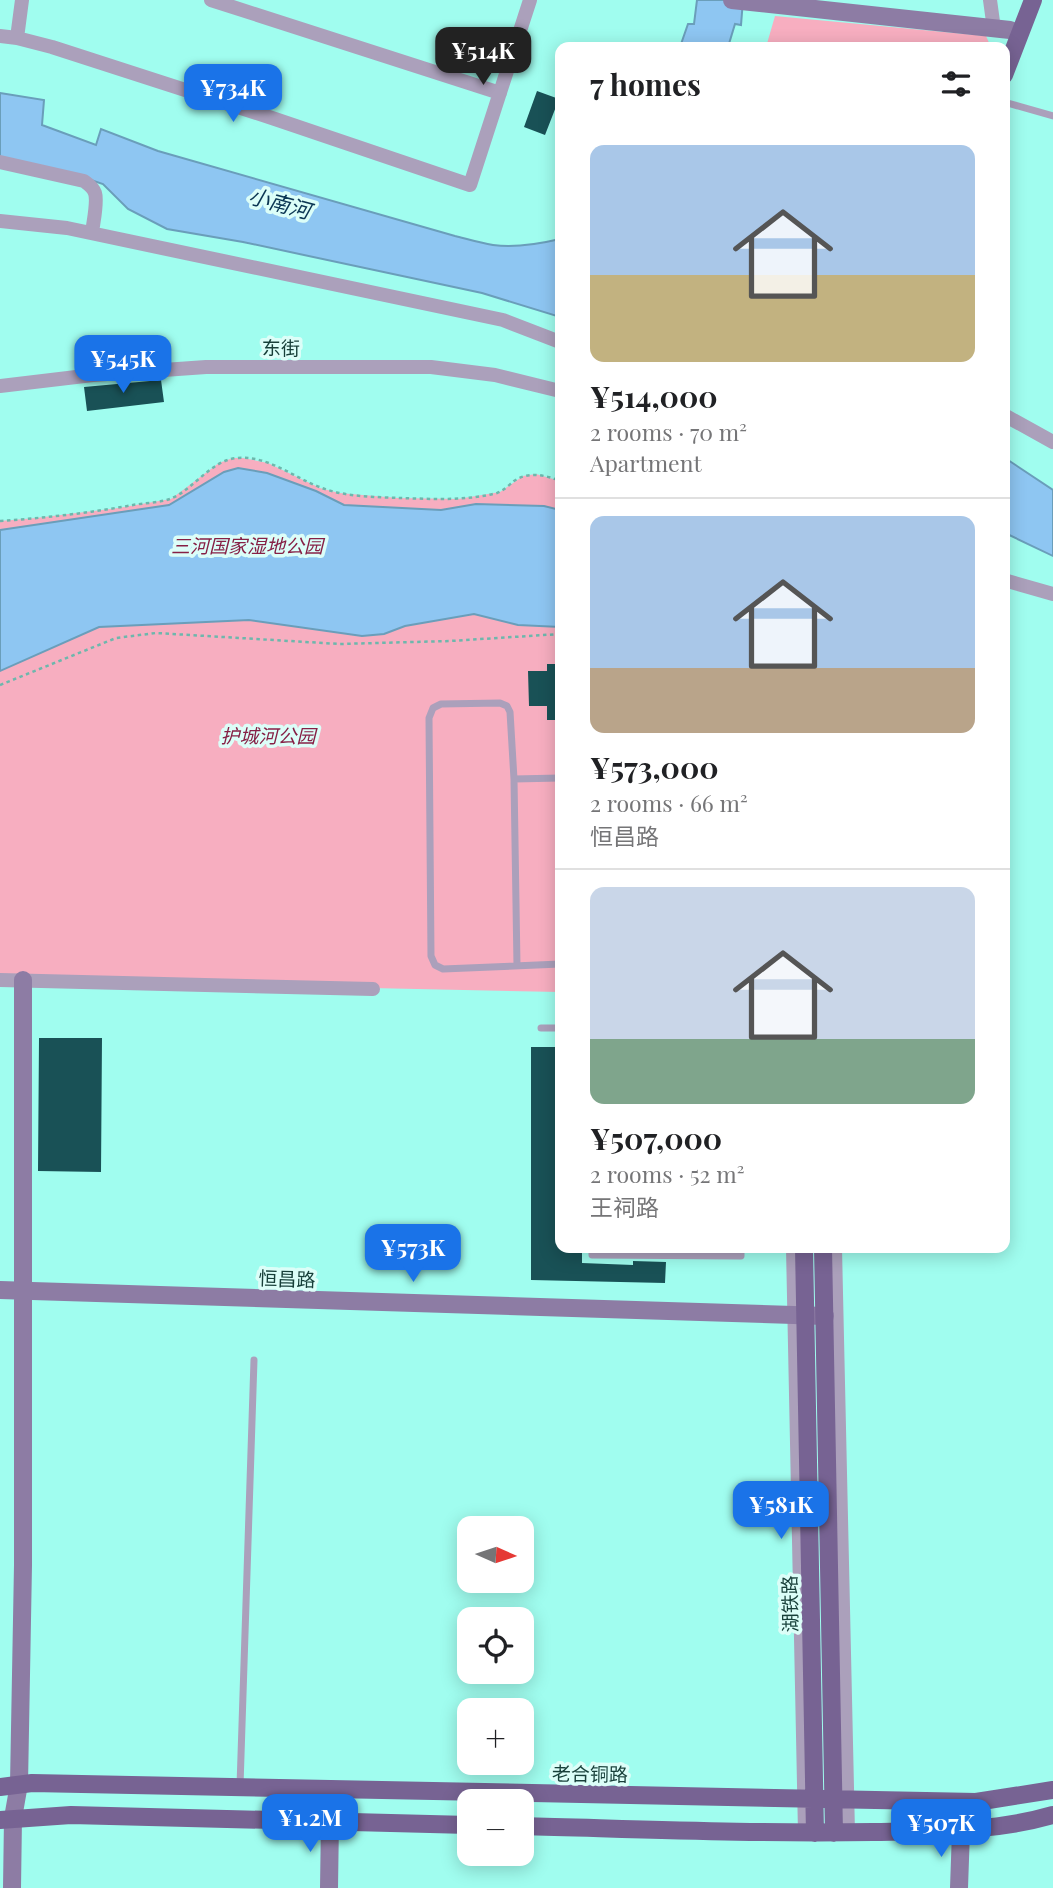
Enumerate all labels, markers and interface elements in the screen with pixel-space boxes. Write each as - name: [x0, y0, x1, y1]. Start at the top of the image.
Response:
- pin: ¥514K: [434, 28, 532, 87]
- text: ¥514K: [451, 34, 515, 65]
- pin: ¥734K: [184, 64, 282, 124]
- text: 7 homes: [590, 64, 701, 104]
- icon: filters: [937, 65, 975, 103]
- text: ¥734K: [200, 71, 266, 102]
- water label: 小南河: [246, 180, 318, 225]
- icon: home: [720, 191, 846, 317]
- street label: 东街: [262, 334, 300, 360]
- pin: ¥545K: [74, 336, 172, 395]
- text: ¥545K: [90, 342, 156, 373]
- text: ¥514,000: [590, 376, 718, 416]
- text: 2 rooms · 70 m²: [590, 416, 747, 447]
- text: Apartment: [590, 447, 702, 478]
- park label: 三河国家湿地公园: [171, 532, 326, 558]
- icon: home: [720, 561, 846, 687]
- park label: 护城河公园: [220, 722, 318, 748]
- text: ¥573,000: [590, 747, 719, 787]
- text: 2 rooms · 66 m²: [590, 787, 748, 818]
- text: 恒昌路: [590, 820, 659, 851]
- icon: home: [720, 932, 846, 1058]
- text: ¥507,000: [590, 1118, 722, 1158]
- text: 2 rooms · 52 m²: [590, 1158, 744, 1189]
- text: 王祠路: [590, 1191, 659, 1222]
- pin: ¥573K: [364, 1224, 462, 1284]
- text: ¥573K: [381, 1231, 445, 1262]
- street label: 恒昌路: [258, 1264, 316, 1292]
- pin: ¥581K: [732, 1482, 830, 1541]
- text: ¥581K: [749, 1488, 813, 1519]
- north arrow: [457, 1516, 534, 1592]
- map controls: [457, 1516, 534, 1866]
- street label: 湖铁路: [776, 1575, 802, 1633]
- button: locate: [457, 1607, 534, 1684]
- button: +: [457, 1698, 534, 1775]
- street label: 老合铜路: [552, 1759, 628, 1787]
- button: −: [457, 1789, 534, 1866]
- pin: ¥1.2M: [261, 1794, 359, 1854]
- pin: ¥507K: [892, 1800, 990, 1859]
- text: ¥1.2M: [278, 1801, 342, 1832]
- text: ¥507K: [907, 1806, 975, 1837]

